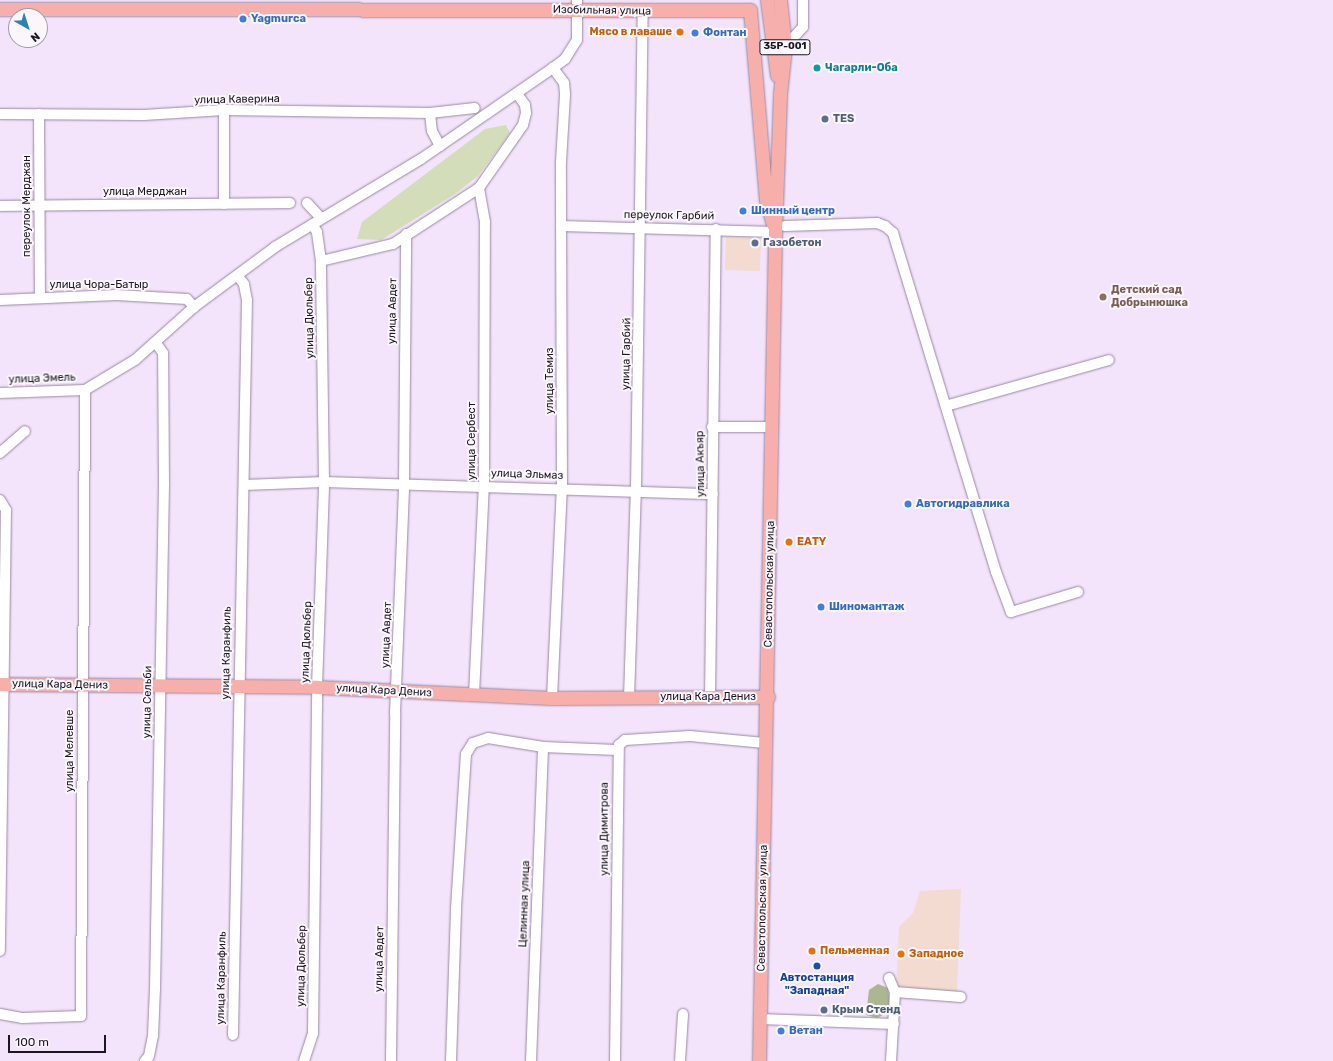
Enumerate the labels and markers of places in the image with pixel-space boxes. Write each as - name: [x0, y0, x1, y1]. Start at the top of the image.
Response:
- place label: Yagmurca: [251, 12, 306, 26]
- marker: Yagmurca: [238, 14, 248, 24]
- place label: Мясо в лаваше: [590, 25, 672, 39]
- place label: Фонтан: [703, 26, 746, 40]
- marker: Мясо в лаваше: [675, 27, 685, 37]
- marker: Фонтан: [690, 28, 700, 38]
- place label: Чагарли-Оба: [825, 61, 898, 75]
- marker: Чагарли-Оба: [812, 63, 822, 73]
- place label: TES: [833, 112, 854, 126]
- marker: TES: [820, 114, 830, 124]
- place label: Шинный центр: [751, 204, 835, 218]
- marker: Шинный центр: [738, 206, 748, 216]
- place label: Газобетон: [763, 236, 822, 250]
- marker: Газобетон: [750, 238, 760, 248]
- place label: Детский сад Добрынюшка: [1111, 284, 1188, 310]
- marker: Детский сад Добрынюшка: [1098, 292, 1108, 302]
- place label: Автогидравлика: [916, 497, 1010, 511]
- marker: Автогидравлика: [903, 499, 913, 509]
- place label: EАTY: [797, 535, 826, 549]
- marker: EАTY: [784, 537, 794, 547]
- place label: Шиномантаж: [829, 600, 905, 614]
- marker: Шиномантаж: [816, 602, 826, 612]
- place label: Пельменная: [820, 944, 889, 958]
- marker: Пельменная: [807, 946, 817, 956]
- place label: Западное: [909, 947, 964, 961]
- marker: Западное: [896, 949, 906, 959]
- marker: Автостанция "Западная": [812, 961, 822, 971]
- place label: Автостанция "Западная": [780, 972, 854, 998]
- place label: Крым Стенд: [832, 1003, 901, 1017]
- marker: Крым Стенд: [819, 1005, 829, 1015]
- place label: Ветан: [789, 1024, 823, 1038]
- marker: Ветан: [776, 1026, 786, 1036]

